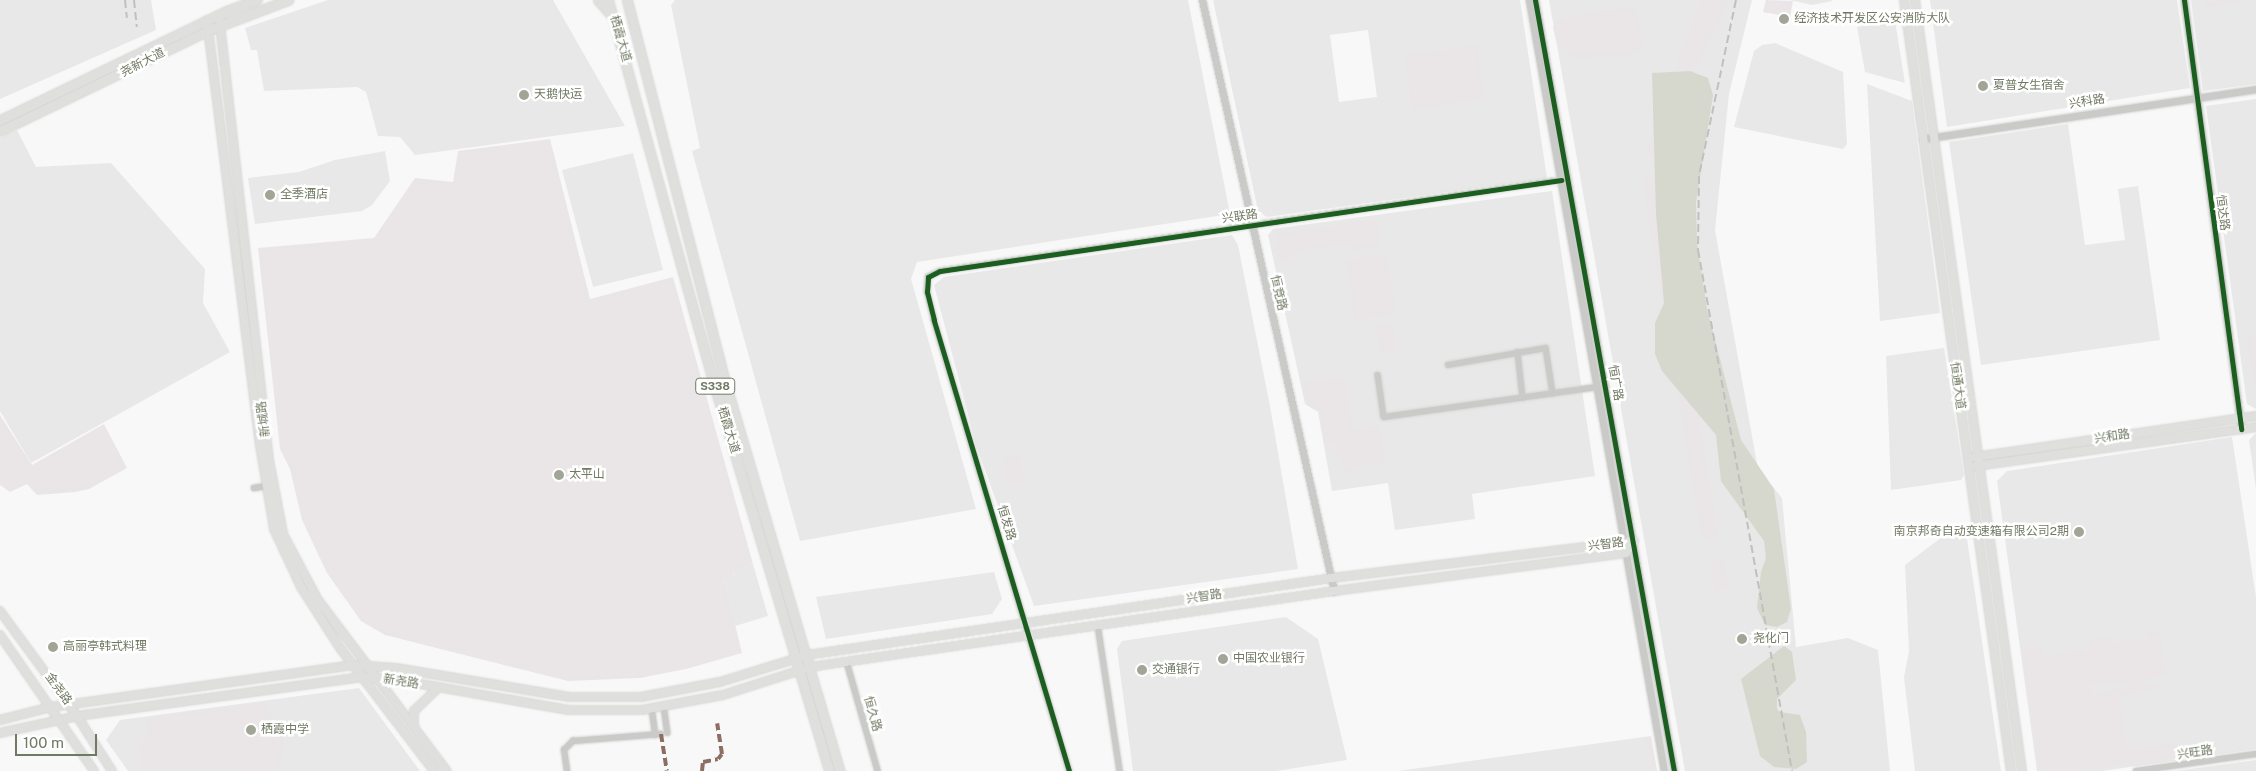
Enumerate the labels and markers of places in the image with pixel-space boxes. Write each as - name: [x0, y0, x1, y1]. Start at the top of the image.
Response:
- place label: 经济技术开发区公安消防大队: [1794, 12, 1950, 26]
- marker: 经济技术开发区公安消防大队: [1778, 13, 1790, 25]
- place label: 夏普女生宿舍: [1993, 79, 2065, 93]
- marker: 夏普女生宿舍: [1977, 80, 1989, 92]
- place label: 天鹅快运: [534, 88, 582, 102]
- marker: 天鹅快运: [518, 89, 530, 101]
- place label: 全季酒店: [280, 188, 328, 202]
- marker: 全季酒店: [264, 189, 276, 201]
- place label: 太平山: [569, 468, 605, 482]
- marker: 太平山: [553, 469, 565, 481]
- place label: 南京邦奇自动变速箱有限公司2期: [1894, 525, 2069, 539]
- marker: 南京邦奇自动变速箱有限公司2期: [2073, 526, 2085, 538]
- marker: 尧化门: [1735, 632, 1749, 646]
- place label: 尧化门: [1753, 632, 1789, 646]
- place label: 高丽亭韩式料理: [63, 640, 147, 654]
- marker: 高丽亭韩式料理: [47, 641, 59, 653]
- place label: 中国农业银行: [1233, 652, 1305, 666]
- marker: 中国农业银行: [1217, 653, 1229, 665]
- place label: 交通银行: [1152, 663, 1200, 677]
- marker: 交通银行: [1136, 664, 1148, 676]
- place label: 栖霞中学: [261, 723, 309, 737]
- marker: 栖霞中学: [245, 724, 257, 736]

